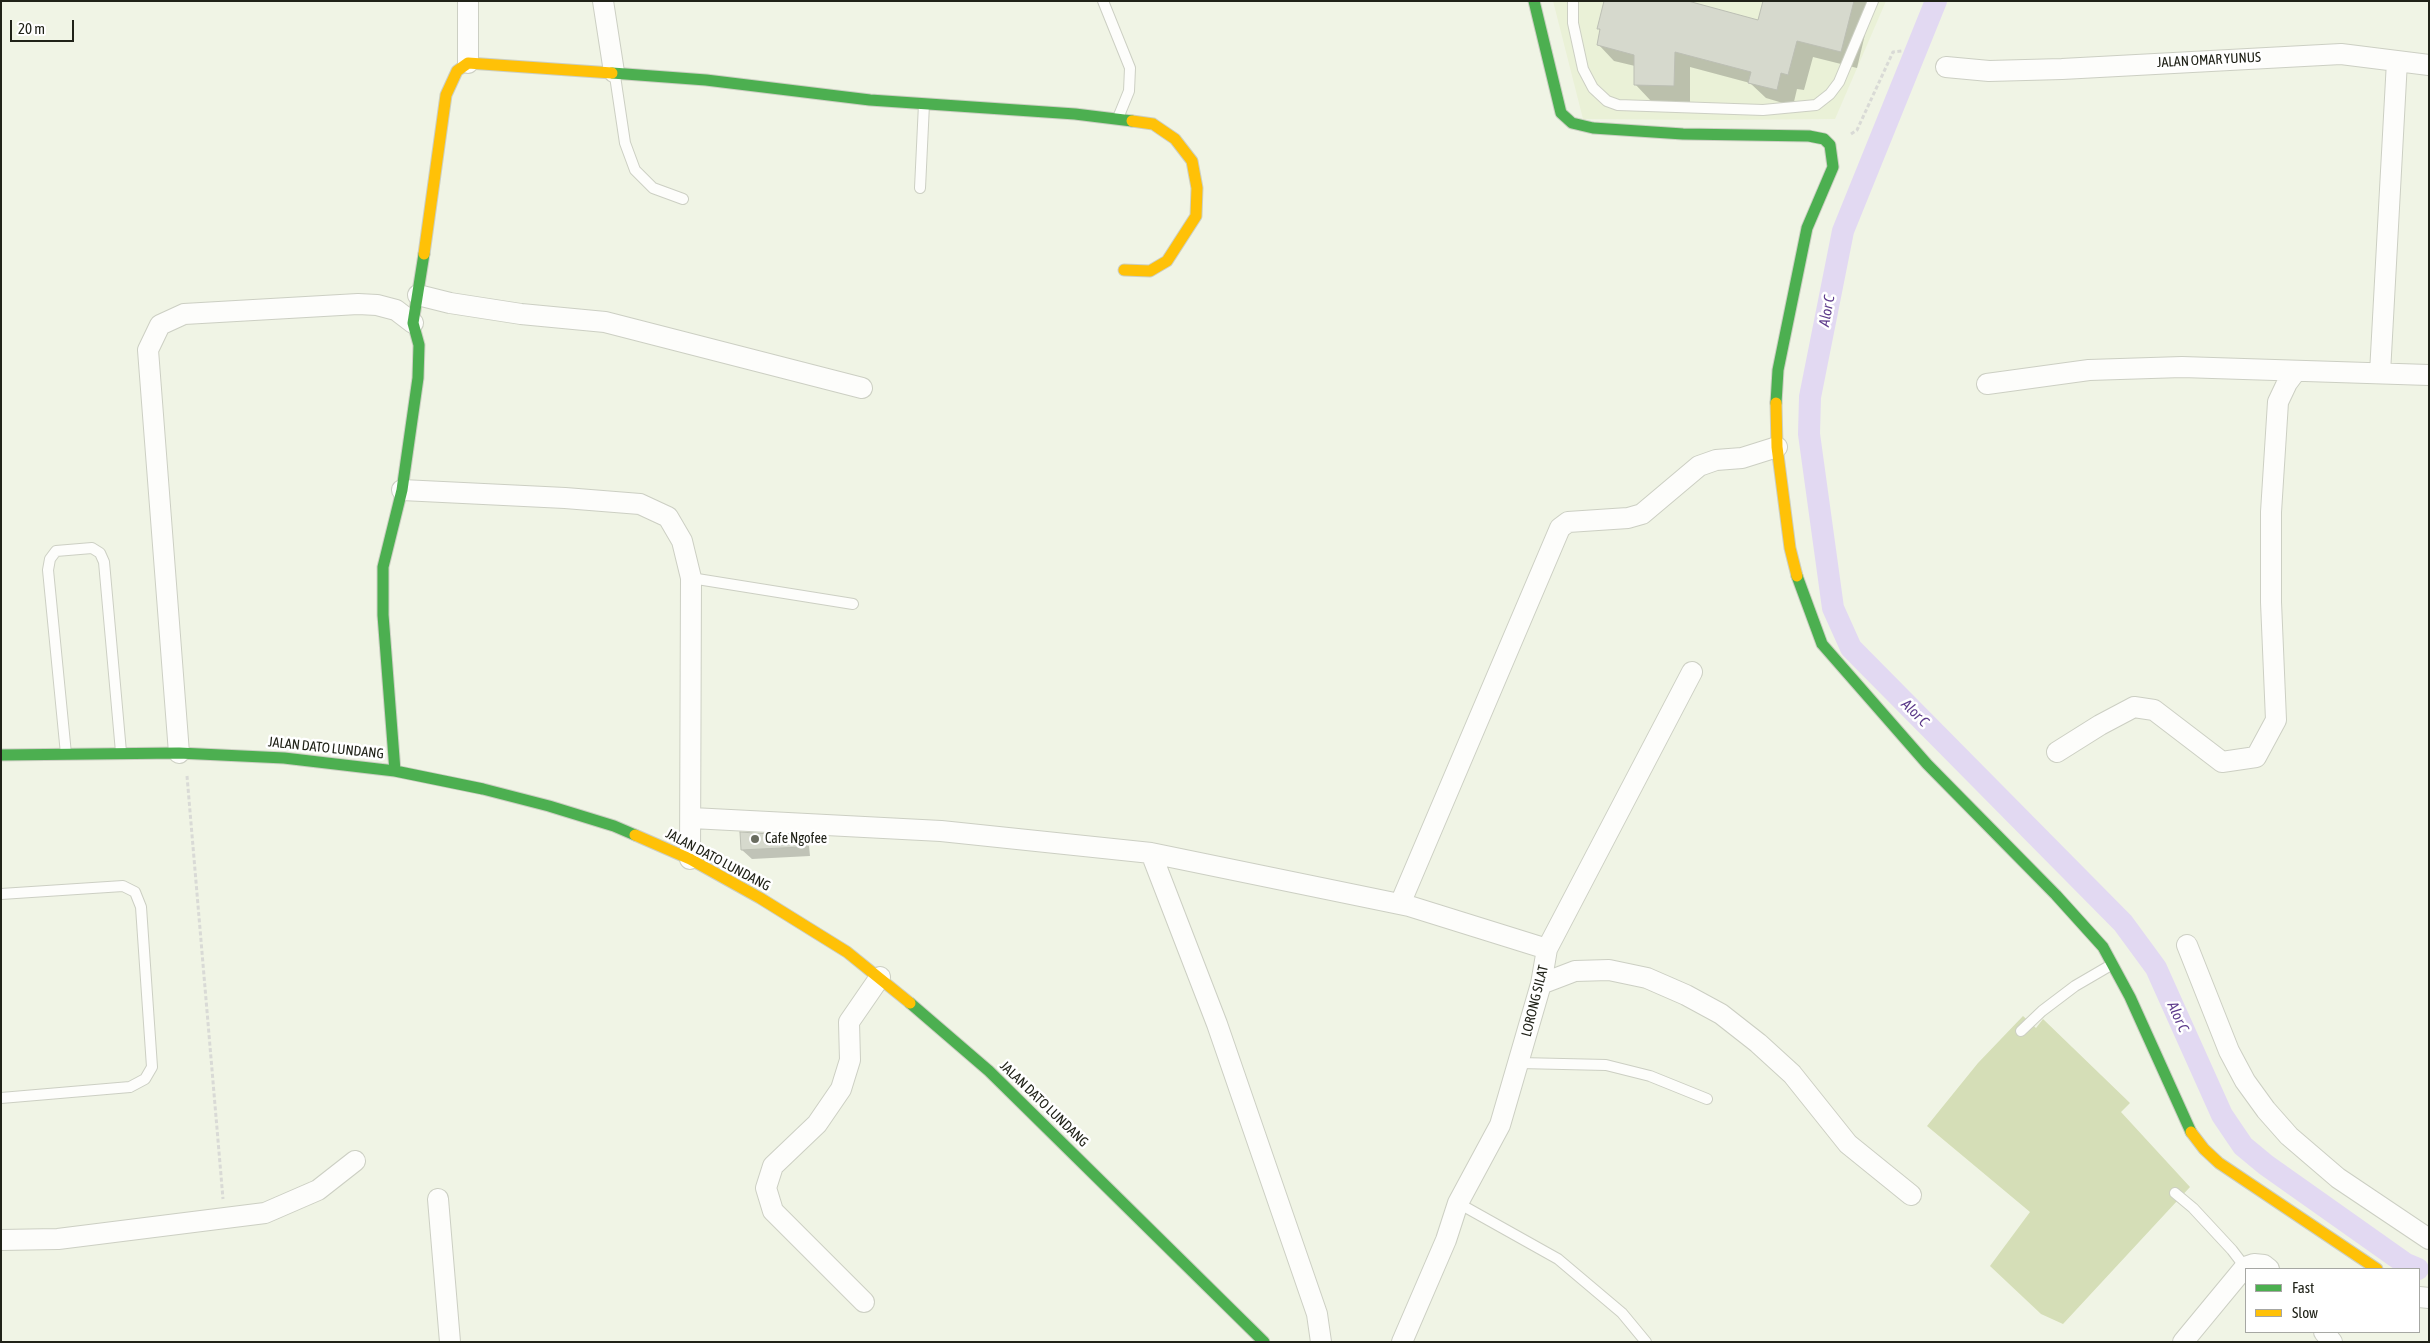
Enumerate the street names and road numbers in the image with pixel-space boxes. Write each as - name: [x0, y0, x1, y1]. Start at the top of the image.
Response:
- street label: JALAN OMAR YUNUS: [2157, 49, 2261, 71]
- street label: JALAN DATO LUNDANG: [267, 734, 385, 762]
- street label: JALAN DATO LUNDANG: [663, 825, 773, 895]
- street label: LORONG SILAT: [1518, 963, 1552, 1039]
- street label: JALAN DATO LUNDANG: [996, 1058, 1092, 1150]

